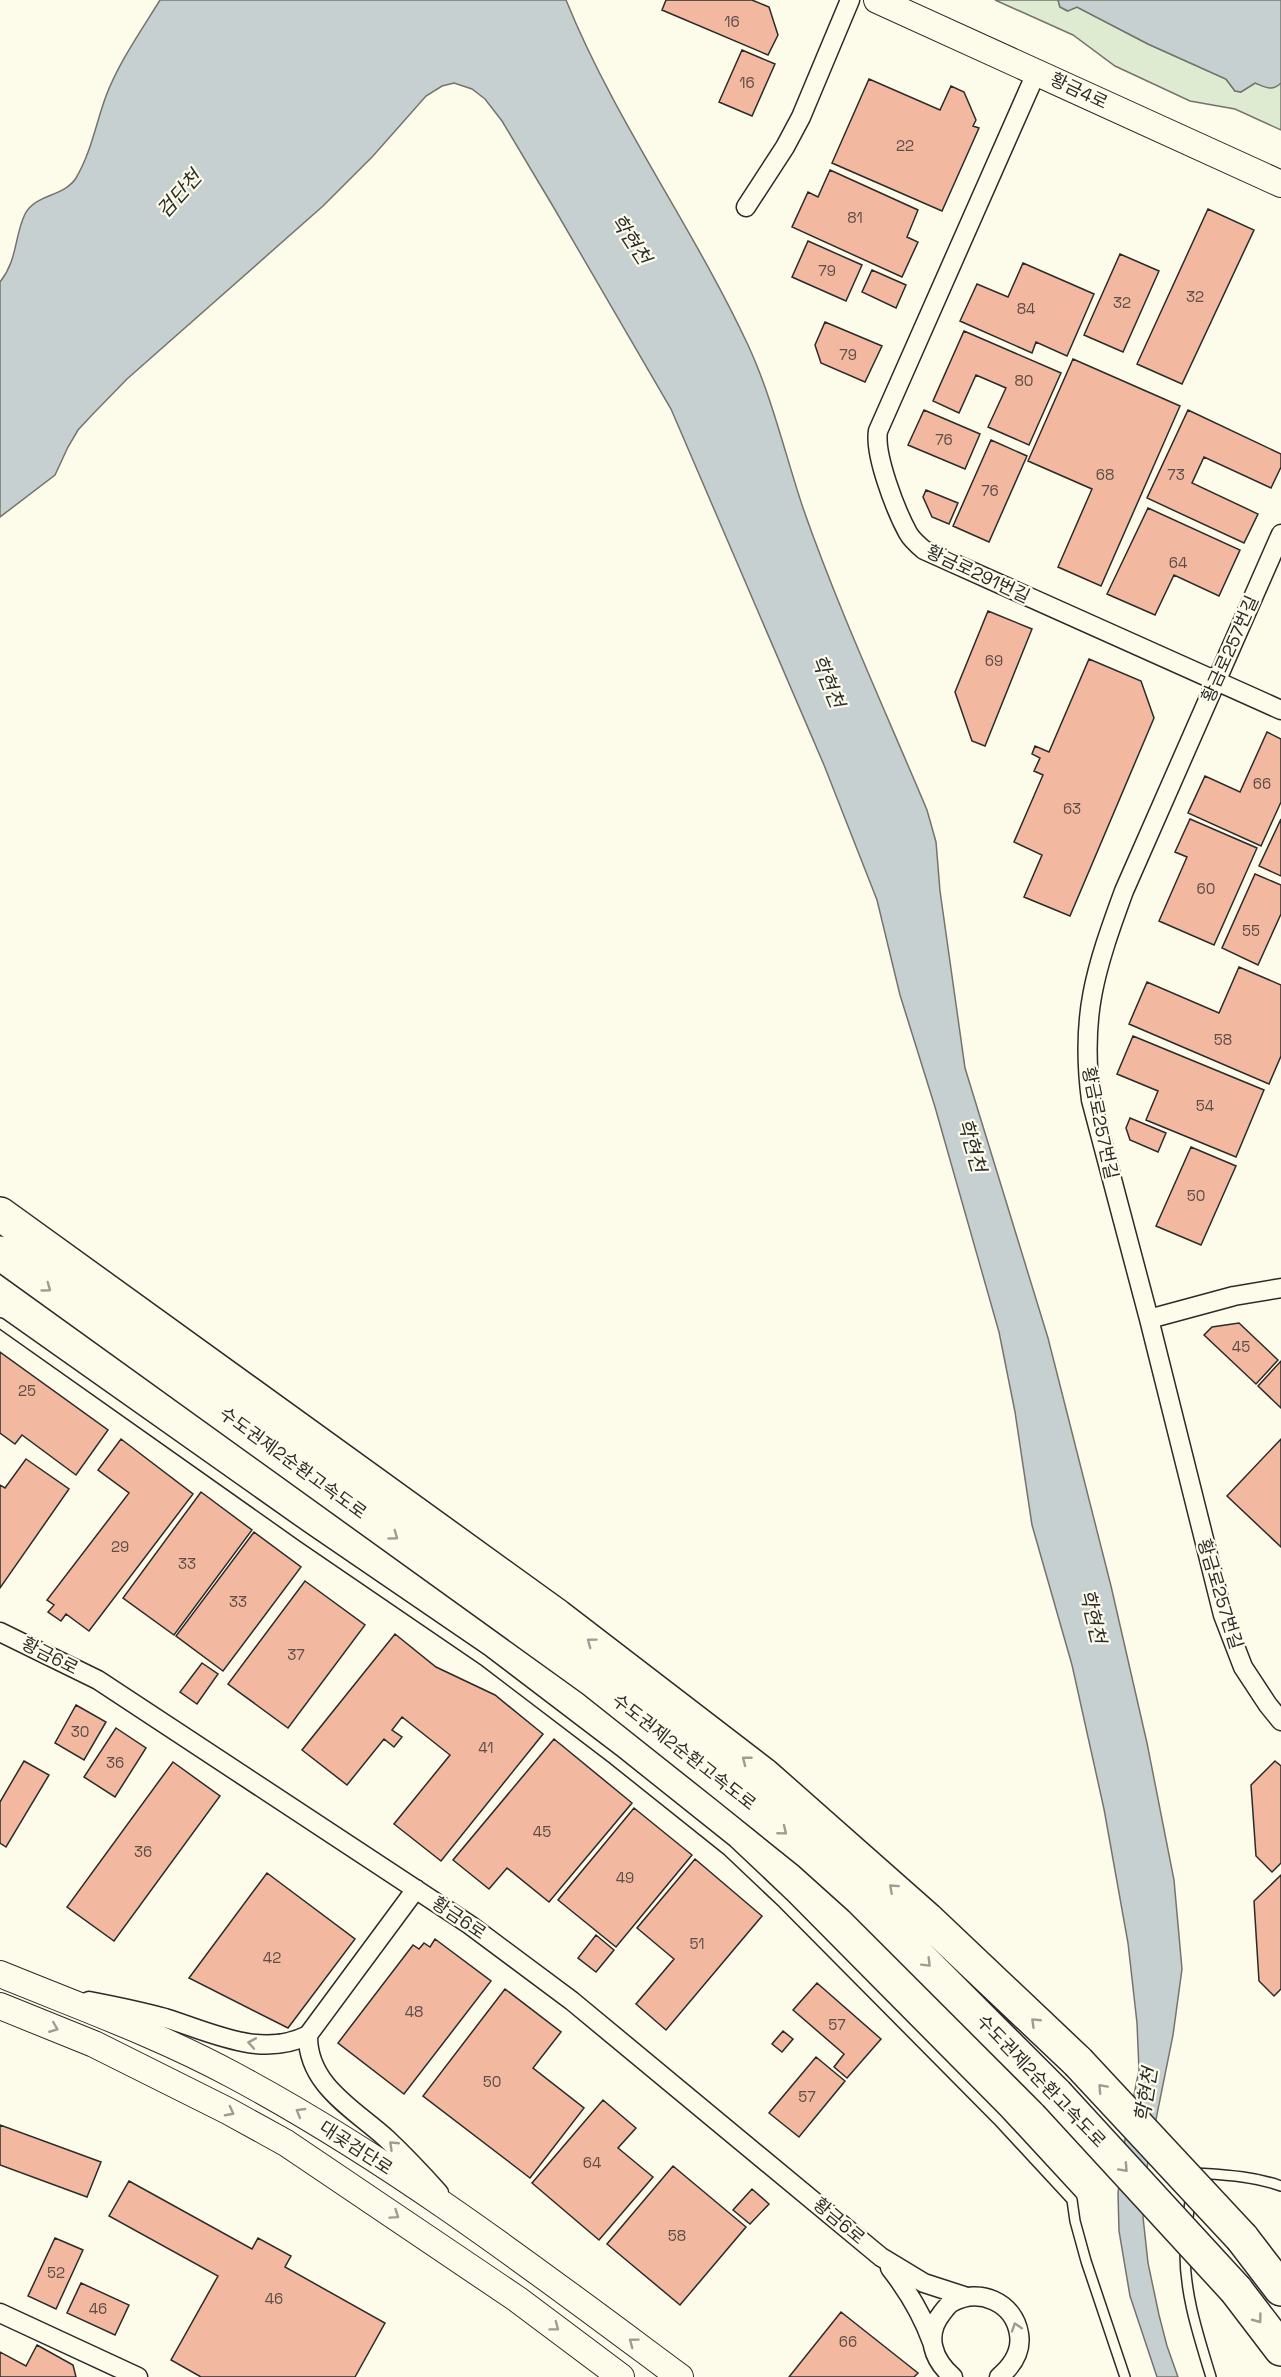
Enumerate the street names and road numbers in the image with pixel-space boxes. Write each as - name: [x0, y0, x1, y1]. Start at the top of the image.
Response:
- street label: 황금4로: [1047, 67, 1112, 114]
- street label: 황금로291번길: [923, 539, 1034, 608]
- street label: 황금로257번길: [1196, 592, 1263, 706]
- street label: 황금로257번길: [1077, 1065, 1124, 1181]
- street label: 수도권제2순환고속도로: [215, 1401, 371, 1524]
- street label: 황금로257번길: [1193, 1536, 1248, 1652]
- street label: 황금6로: [18, 1632, 82, 1680]
- street label: 수도권제2순환고속도로: [608, 1688, 761, 1815]
- street label: 황금6로: [428, 1891, 491, 1944]
- street label: 수도권제2순환고속도로: [972, 2009, 1111, 2152]
- street label: 대곶검단로: [315, 2115, 397, 2180]
- street label: 황금6로: [809, 2192, 870, 2249]

